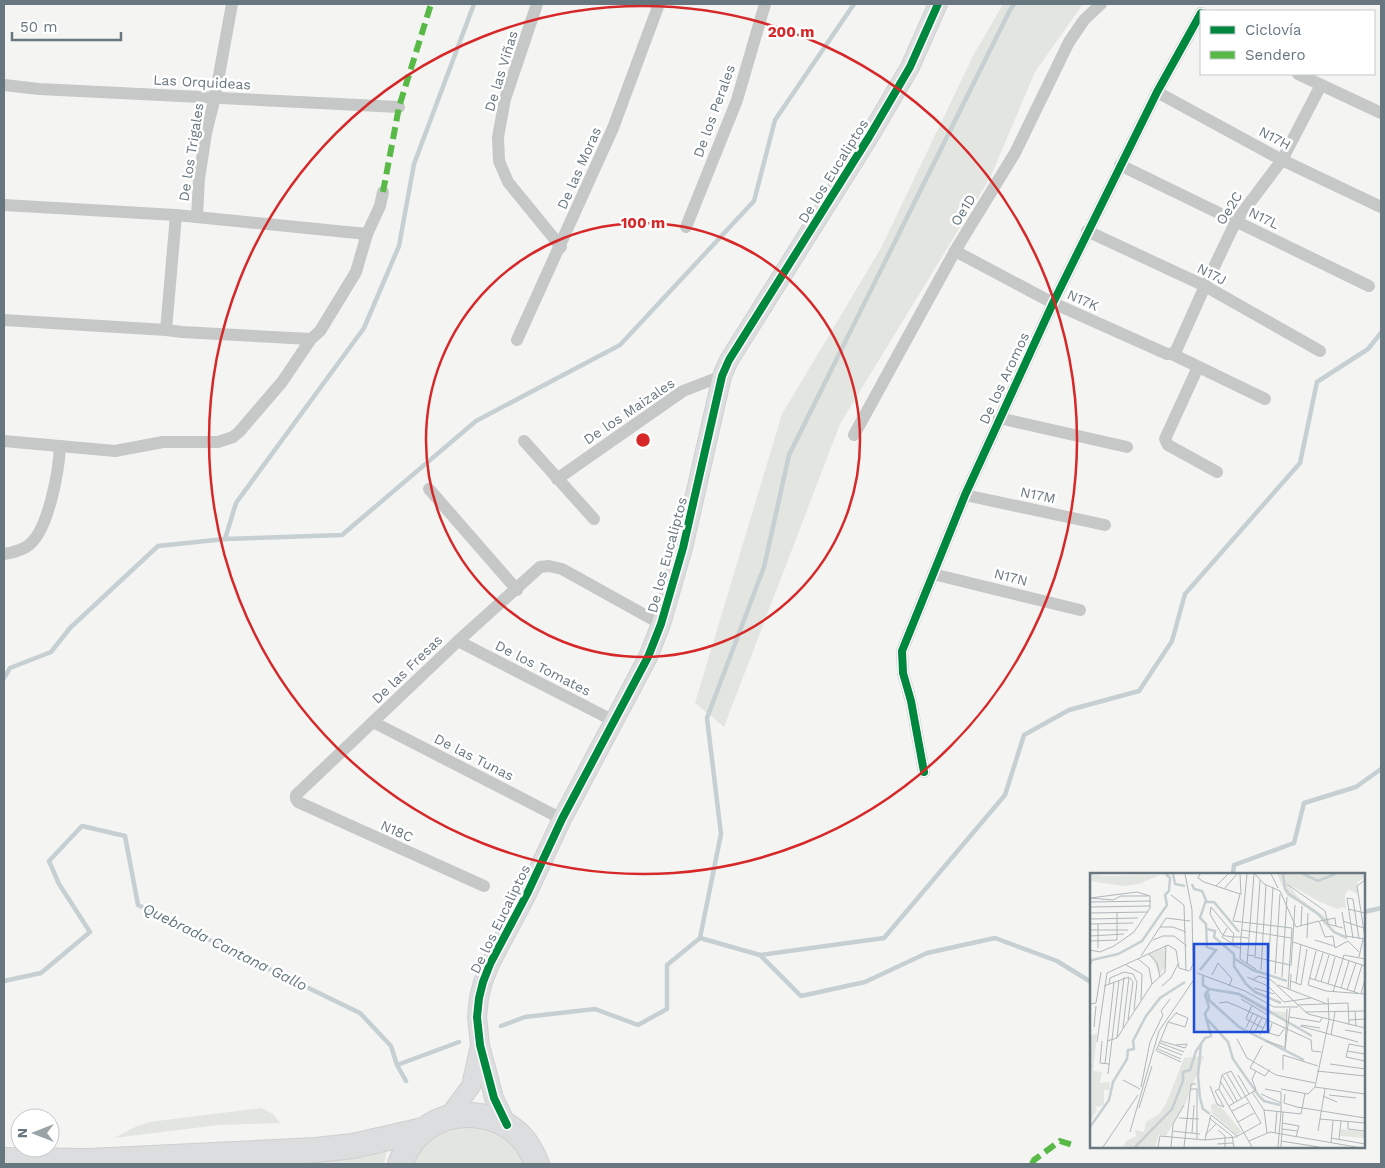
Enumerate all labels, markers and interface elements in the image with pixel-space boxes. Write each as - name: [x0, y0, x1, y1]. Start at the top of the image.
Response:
- scale bar: [12, 10, 121, 42]
- legend: [1200, 10, 1375, 75]
- text: 50 m: [20, 18, 57, 36]
- text: Ciclovía: [1245, 21, 1302, 39]
- text: 200 m: [768, 23, 814, 41]
- street label: De las Viñas: [481, 29, 521, 113]
- text: Sendero: [1245, 46, 1306, 64]
- street label: De los Perales: [690, 62, 738, 160]
- street label: Las Orquideas: [153, 71, 251, 93]
- street label: De los Trigales: [175, 102, 207, 202]
- street label: De los Eucaliptos: [795, 116, 871, 226]
- street label: N17H: [1256, 123, 1294, 153]
- street label: De las Moras: [554, 124, 604, 212]
- street label: Oe2C: [1213, 188, 1245, 228]
- street label: Oe1D: [947, 191, 979, 229]
- street label: N17L: [1246, 204, 1282, 232]
- text: 100 m: [621, 214, 665, 232]
- street label: N17J: [1195, 260, 1229, 288]
- street label: N17K: [1065, 286, 1101, 314]
- street label: De los Aromos: [976, 330, 1032, 426]
- street label: De los Maizales: [580, 375, 678, 447]
- centre of rings: [634, 431, 652, 449]
- street label: N17M: [1019, 483, 1057, 507]
- street label: De los Eucaliptos: [644, 495, 690, 615]
- street label: N17N: [993, 565, 1029, 589]
- street label: De las Fresas: [369, 631, 445, 707]
- street label: De los Tomates: [493, 637, 593, 699]
- street label: De las Tunas: [432, 730, 516, 784]
- street label: N18C: [378, 817, 416, 845]
- street label: De los Eucaliptos: [467, 862, 533, 976]
- inset map: [1090, 873, 1365, 1148]
- water label: Quebrada Cantana Gallo: [140, 899, 310, 995]
- north arrow: [10, 1108, 60, 1158]
- text: N: [14, 1128, 30, 1138]

